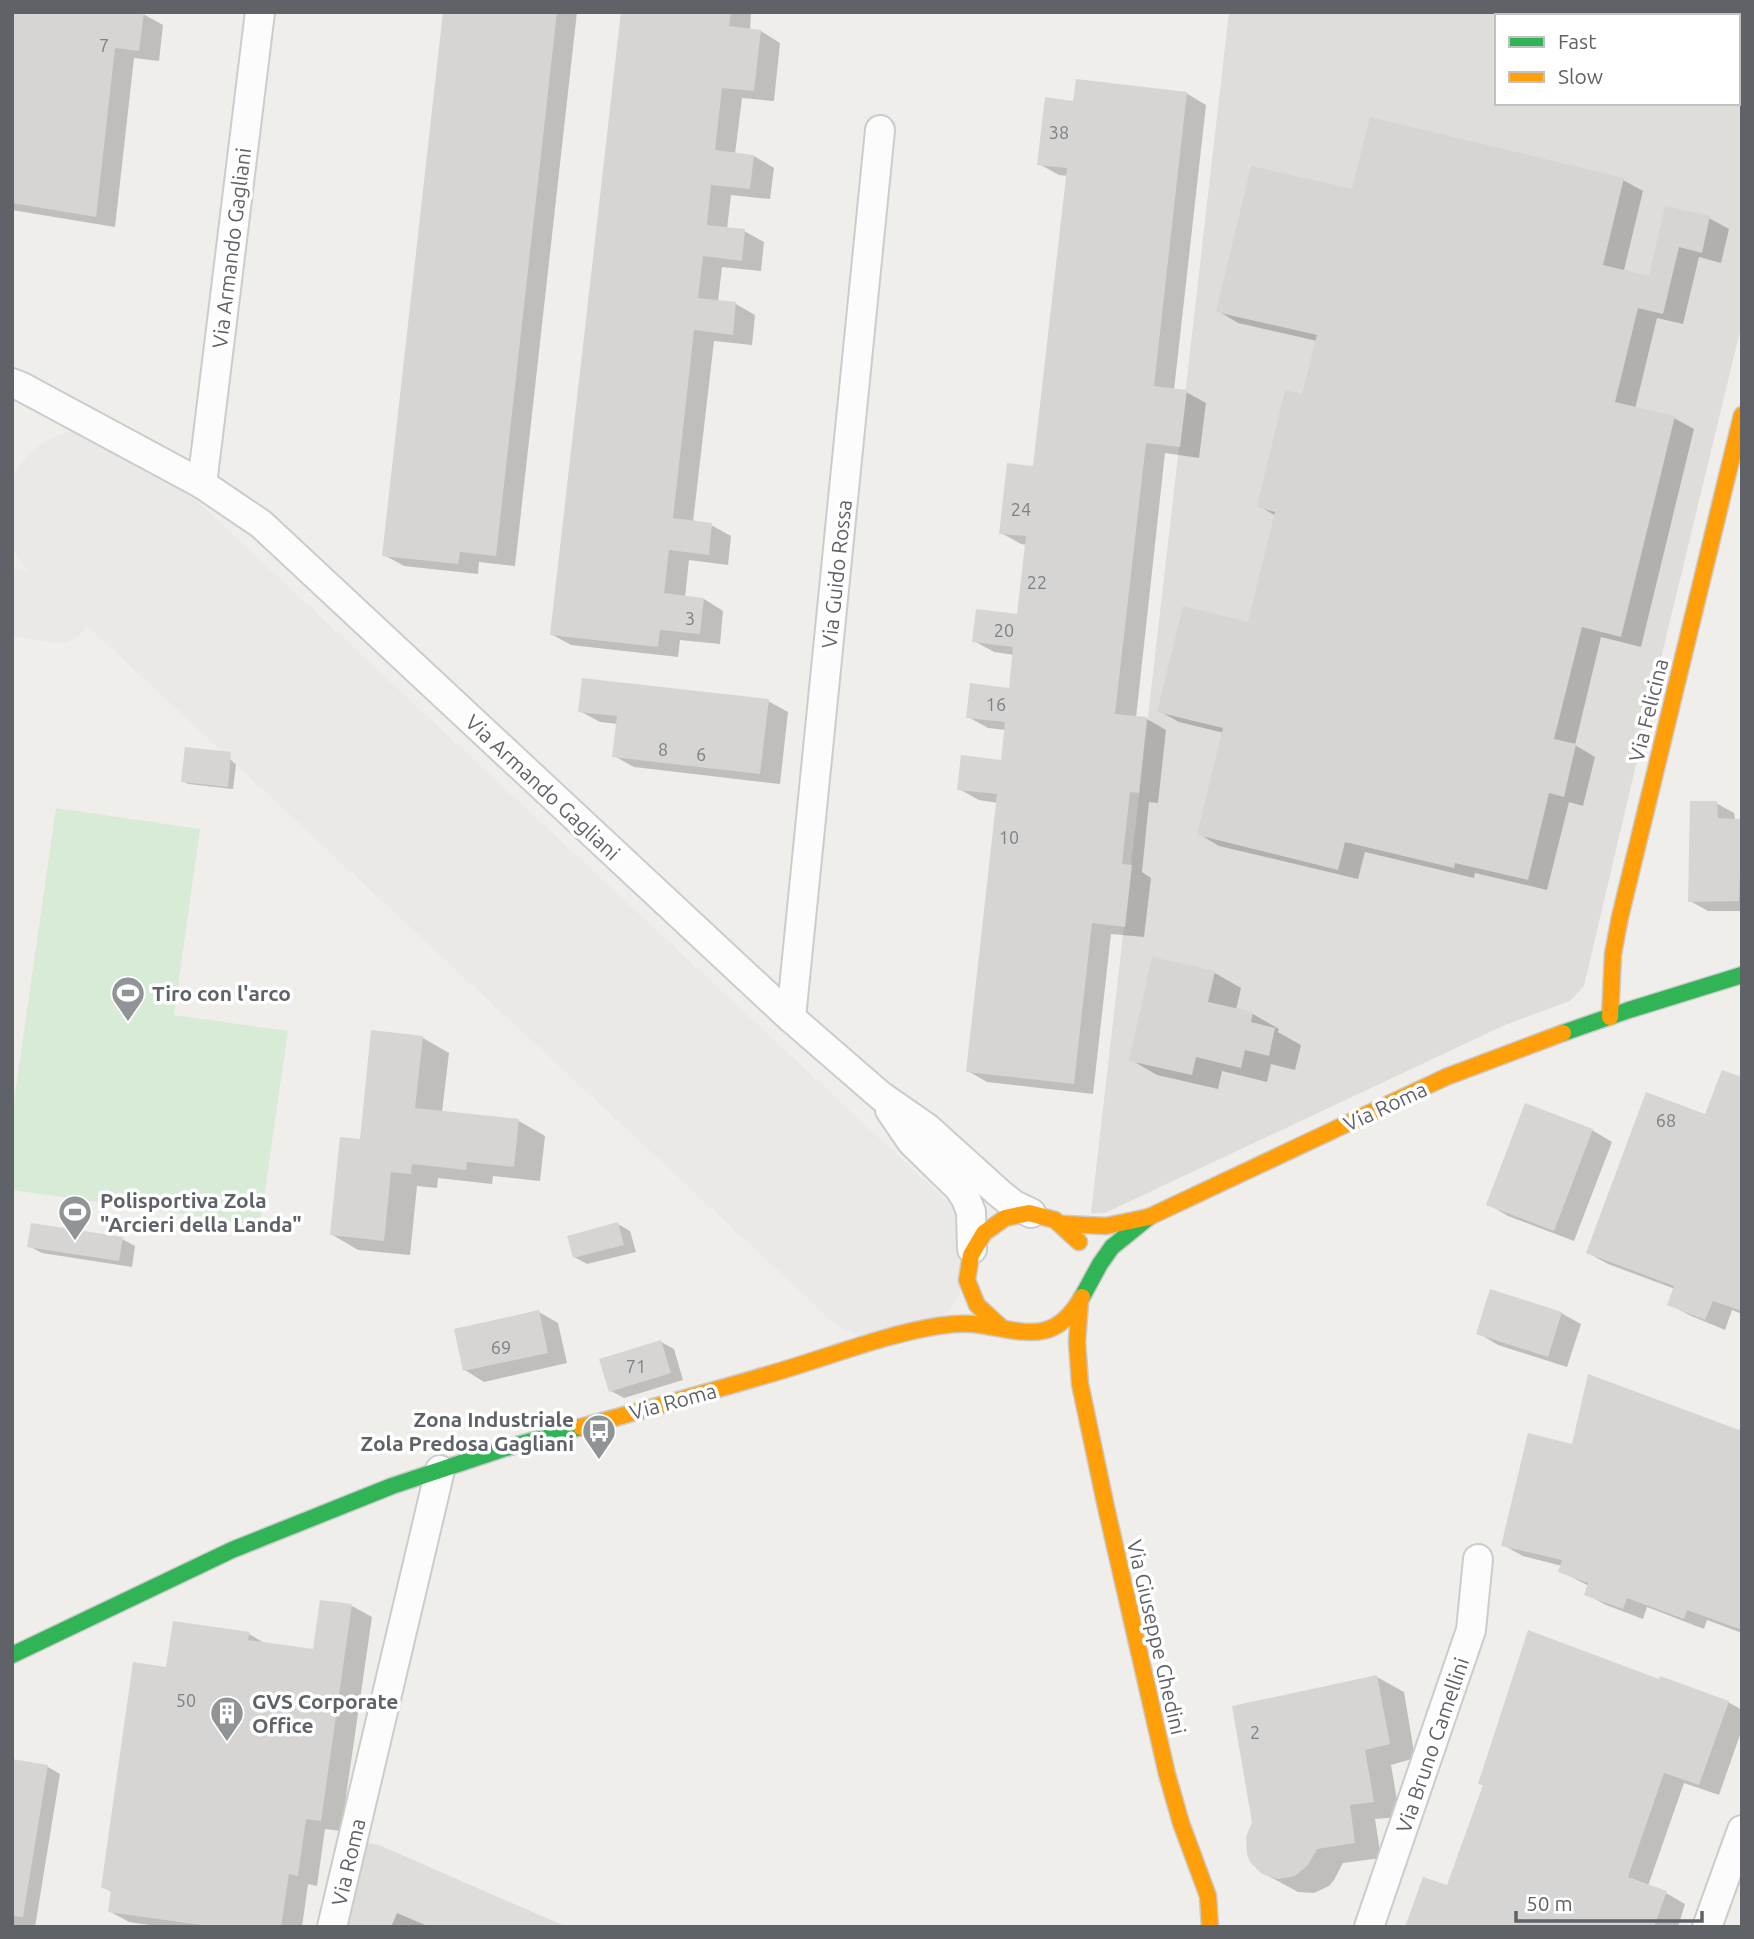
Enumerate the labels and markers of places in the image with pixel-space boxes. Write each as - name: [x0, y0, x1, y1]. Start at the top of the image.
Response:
- sports icon: Tiro con l'arco: [109, 974, 147, 1023]
- place label: Tiro con l'arco: [152, 981, 291, 1005]
- place label: Polisportiva Zola "Arcieri della Landa": [100, 1188, 302, 1236]
- sports icon: Polisportiva Zola "Arcieri della Landa": [56, 1193, 94, 1242]
- place label: Zona Industriale Zola Predosa Gagliani: [361, 1407, 574, 1455]
- bus stop icon: Zona Industriale Zola Predosa Gagliani: [580, 1412, 618, 1461]
- place label: GVS Corporate Office: [252, 1689, 398, 1737]
- building icon: GVS Corporate Office: [208, 1694, 246, 1743]

